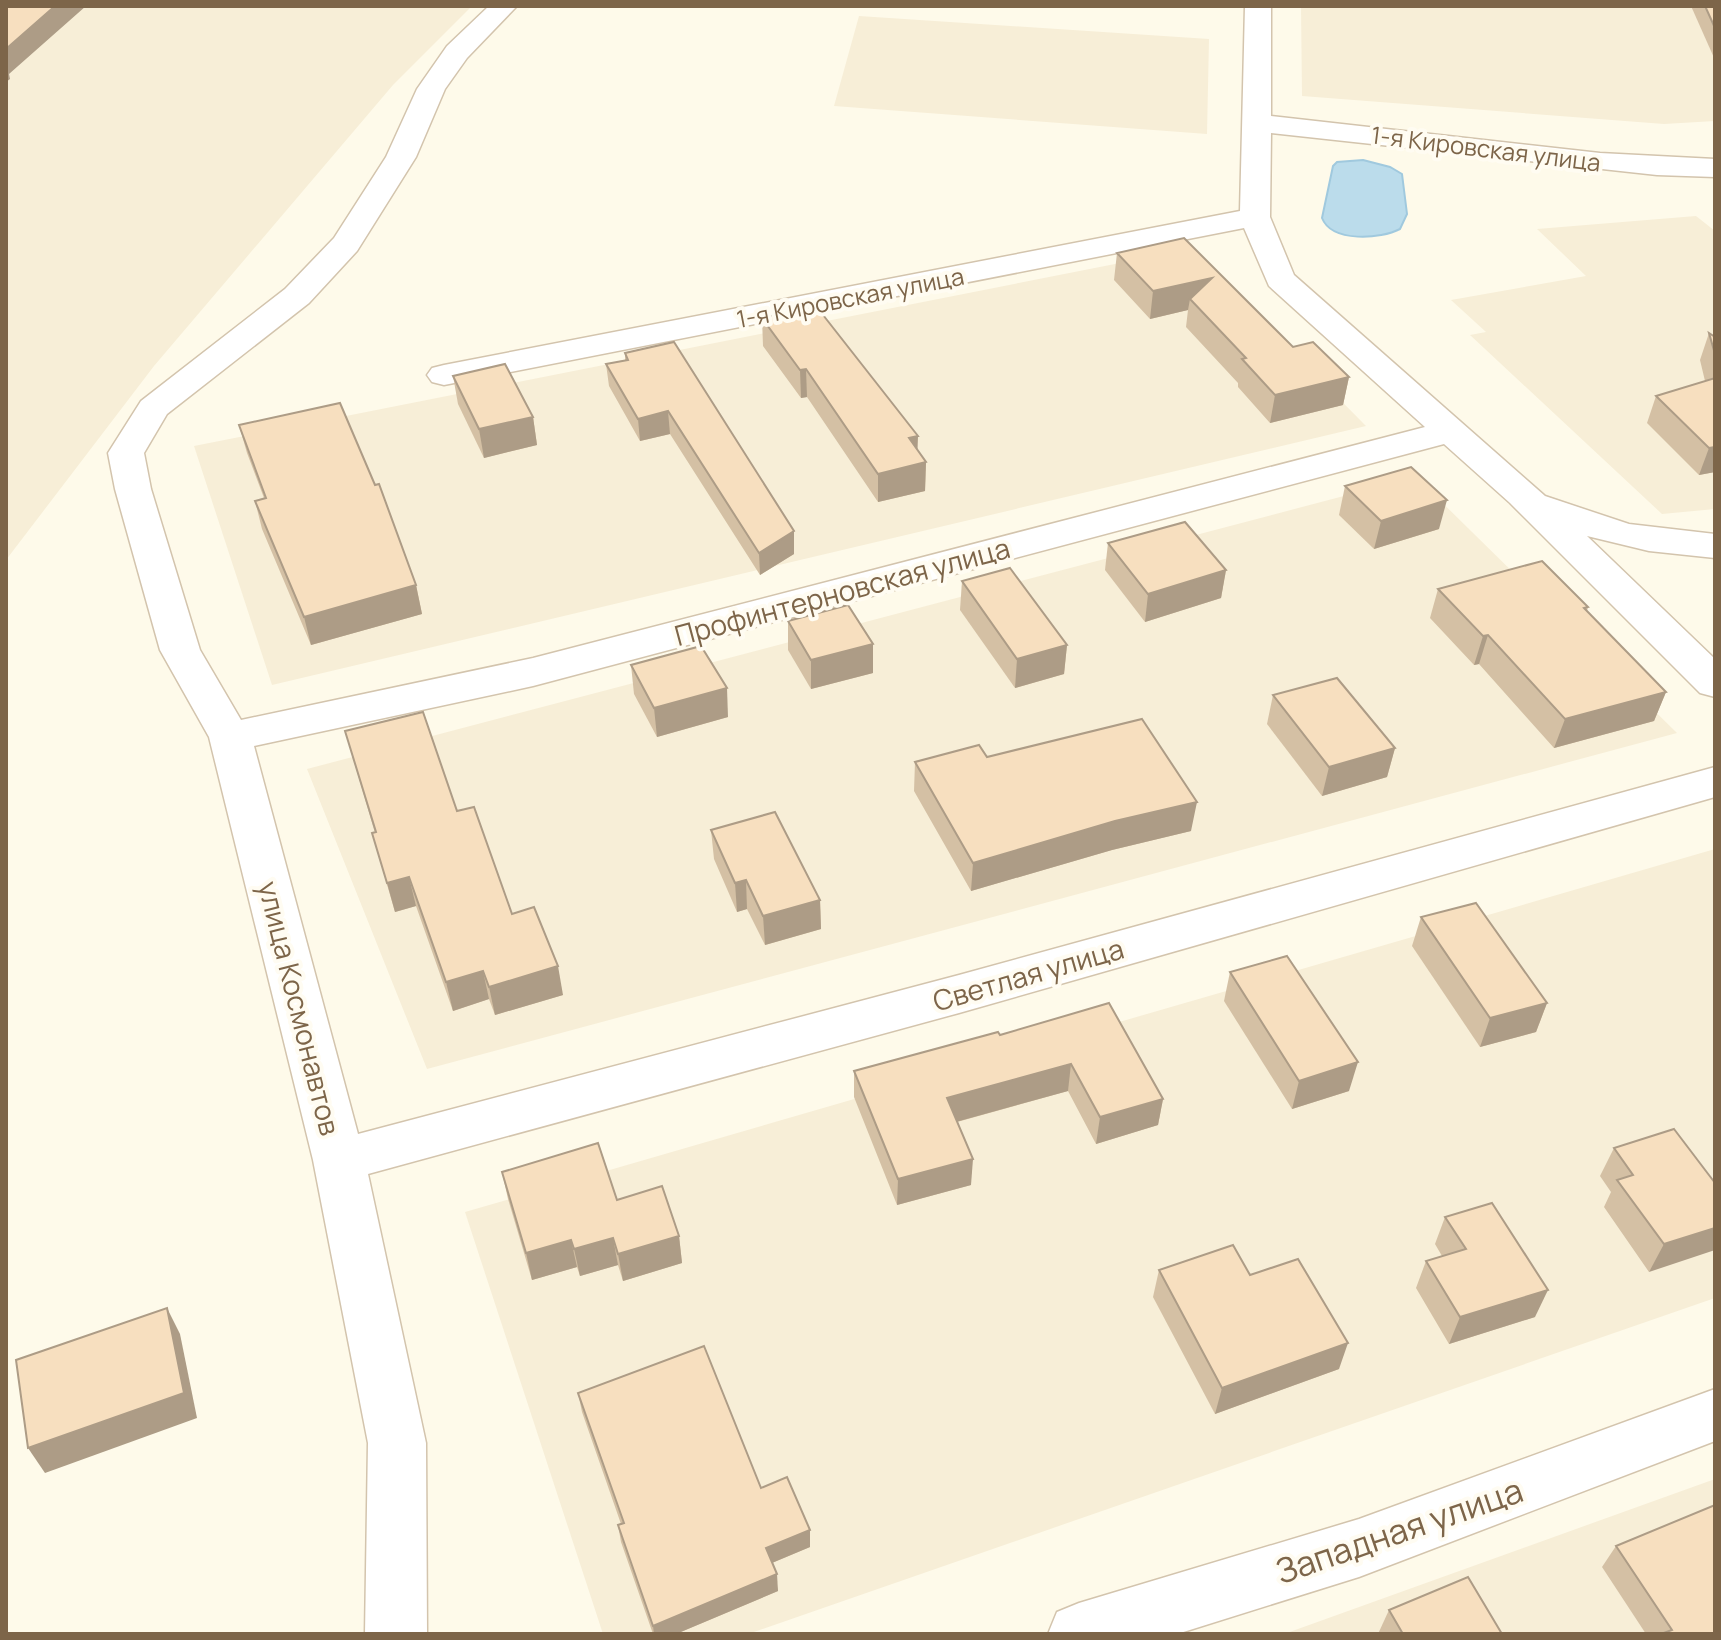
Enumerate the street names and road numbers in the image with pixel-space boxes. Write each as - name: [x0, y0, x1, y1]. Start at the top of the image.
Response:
- street label: 1-я Кировская улица: [1369, 118, 1603, 178]
- street label: 1-я Кировская улица: [733, 259, 967, 335]
- street label: Профинтерновская улица: [670, 528, 1014, 654]
- street label: улица Космонавтов: [250, 877, 350, 1139]
- street label: Светлая улица: [928, 929, 1128, 1019]
- street label: Западная улица: [1269, 1466, 1529, 1594]

